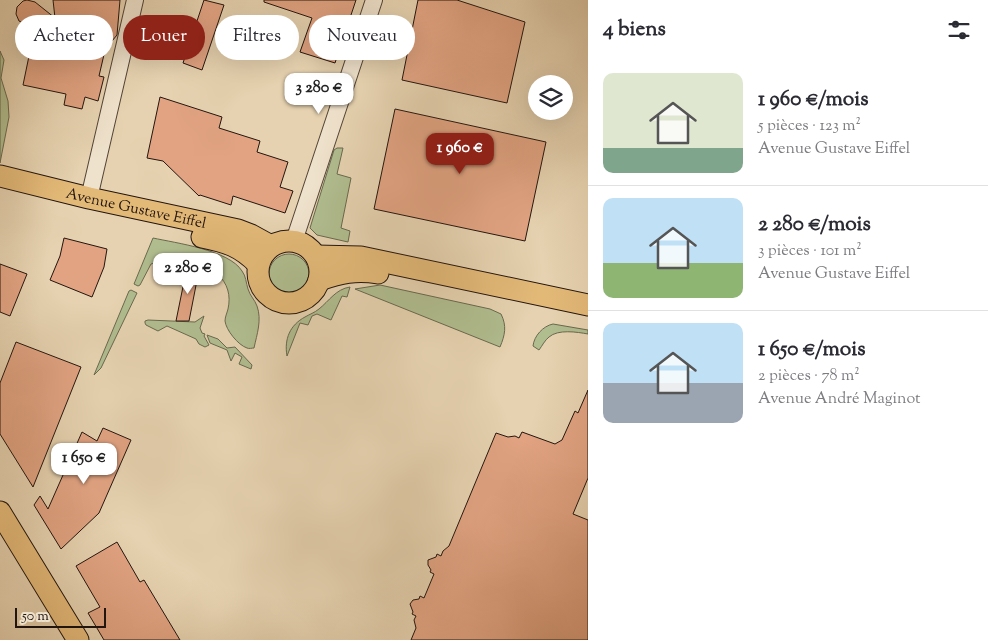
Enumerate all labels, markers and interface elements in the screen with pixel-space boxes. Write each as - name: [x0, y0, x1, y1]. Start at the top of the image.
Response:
- chip: Acheter: [15, 15, 113, 60]
- chip: Louer: [123, 15, 205, 60]
- chip: Filtres: [215, 15, 299, 60]
- chip: Nouveau: [309, 15, 415, 60]
- text: 4 biens: [603, 15, 666, 45]
- icon: filters: [945, 16, 973, 44]
- pin: 3 280 €: [273, 72, 365, 115]
- map controls: [528, 75, 573, 120]
- button: layers: [528, 75, 573, 120]
- text: 3 280 €: [295, 77, 343, 100]
- text: 1 960 €/mois: [758, 85, 868, 115]
- icon: home: [643, 93, 703, 153]
- text: 5 pièces · 123 m²: [758, 115, 861, 138]
- pin: 1 960 €: [414, 132, 506, 175]
- text: 1 960 €: [437, 137, 483, 160]
- text: Avenue Gustave Eiffel: [758, 138, 910, 161]
- street label: Avenue Gustave Eiffel: [64, 184, 208, 235]
- text: 2 280 €/mois: [758, 210, 871, 240]
- icon: home: [643, 218, 703, 278]
- text: 3 pièces · 101 m²: [758, 240, 862, 263]
- pin: 2 280 €: [142, 252, 234, 295]
- text: 2 280 €: [164, 257, 212, 280]
- text: Avenue Gustave Eiffel: [758, 263, 910, 286]
- text: 1 650 €/mois: [758, 335, 865, 365]
- icon: home: [643, 343, 703, 403]
- text: 2 pièces · 78 m²: [758, 365, 860, 388]
- text: Avenue André Maginot: [758, 388, 921, 411]
- pin: 1 650 €: [38, 442, 130, 485]
- text: 1 650 €: [62, 447, 106, 470]
- scale bar: [15, 605, 106, 628]
- text: 50 m: [22, 607, 49, 627]

